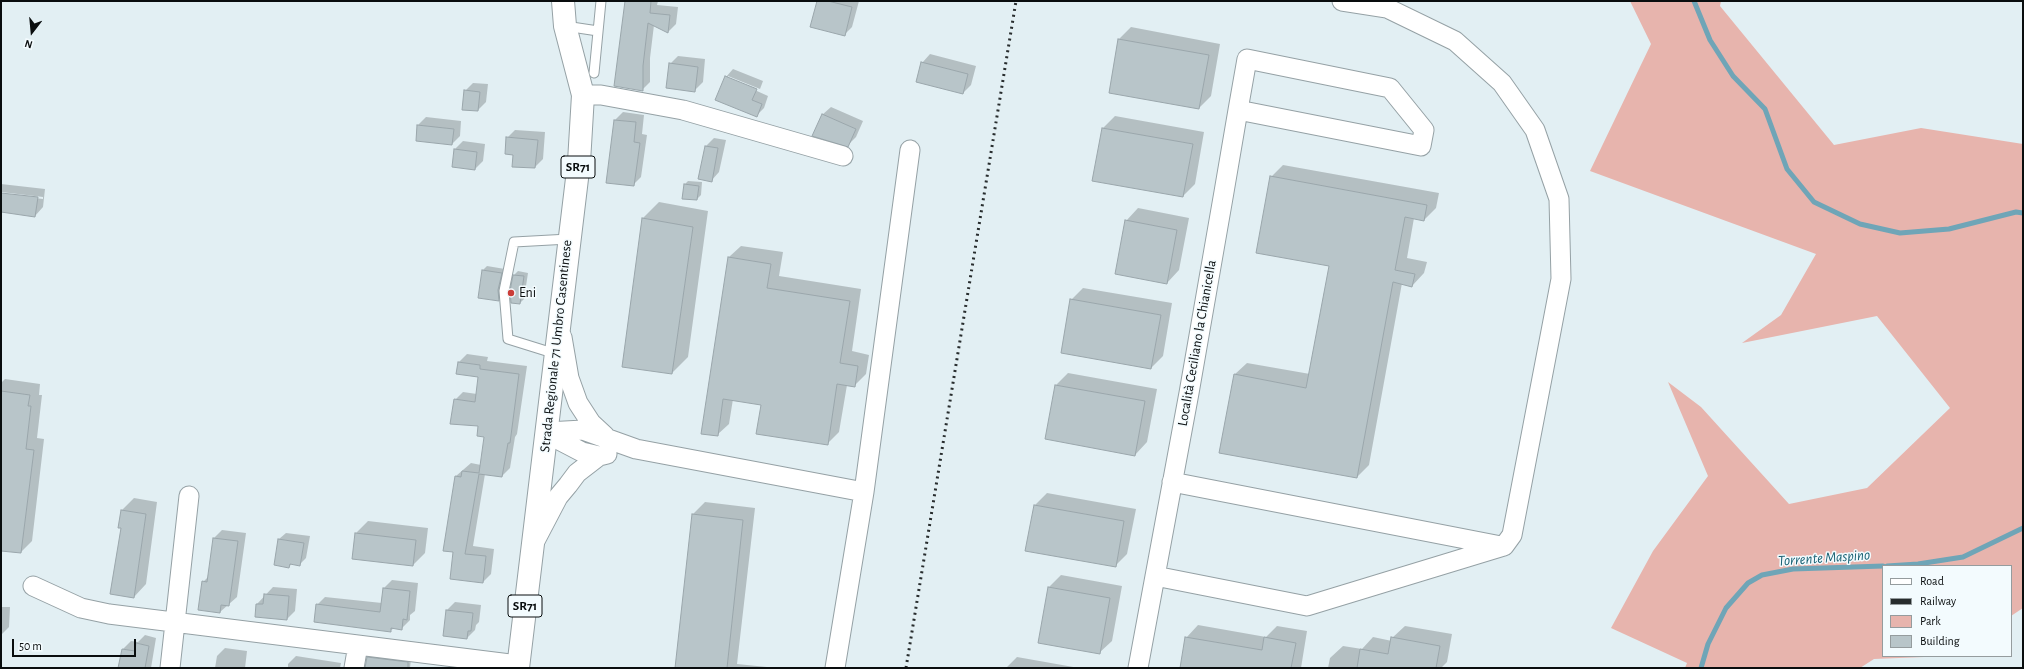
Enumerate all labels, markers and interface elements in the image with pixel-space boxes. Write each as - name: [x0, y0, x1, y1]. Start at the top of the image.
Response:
- north arrow: [12, 12, 52, 52]
- text: N: [23, 38, 34, 50]
- road number: SR71: [561, 156, 595, 178]
- street label: Strada Regionale 71 Umbro Casentinese: [536, 239, 576, 453]
- street label: Località Ceciliano la Chianicella: [1174, 259, 1220, 427]
- place label: Eni: [519, 285, 536, 301]
- marker: Eni: [506, 288, 516, 298]
- water label: Torrente Maspino: [1777, 546, 1871, 570]
- legend: [1882, 565, 2012, 657]
- text: Road: [1920, 575, 1944, 587]
- road number: SR71: [508, 595, 542, 617]
- text: Railway: [1920, 595, 1956, 607]
- text: Park: [1920, 615, 1941, 627]
- scale bar: [14, 631, 138, 657]
- text: Building: [1920, 635, 1960, 647]
- text: 50 m: [19, 640, 42, 652]

